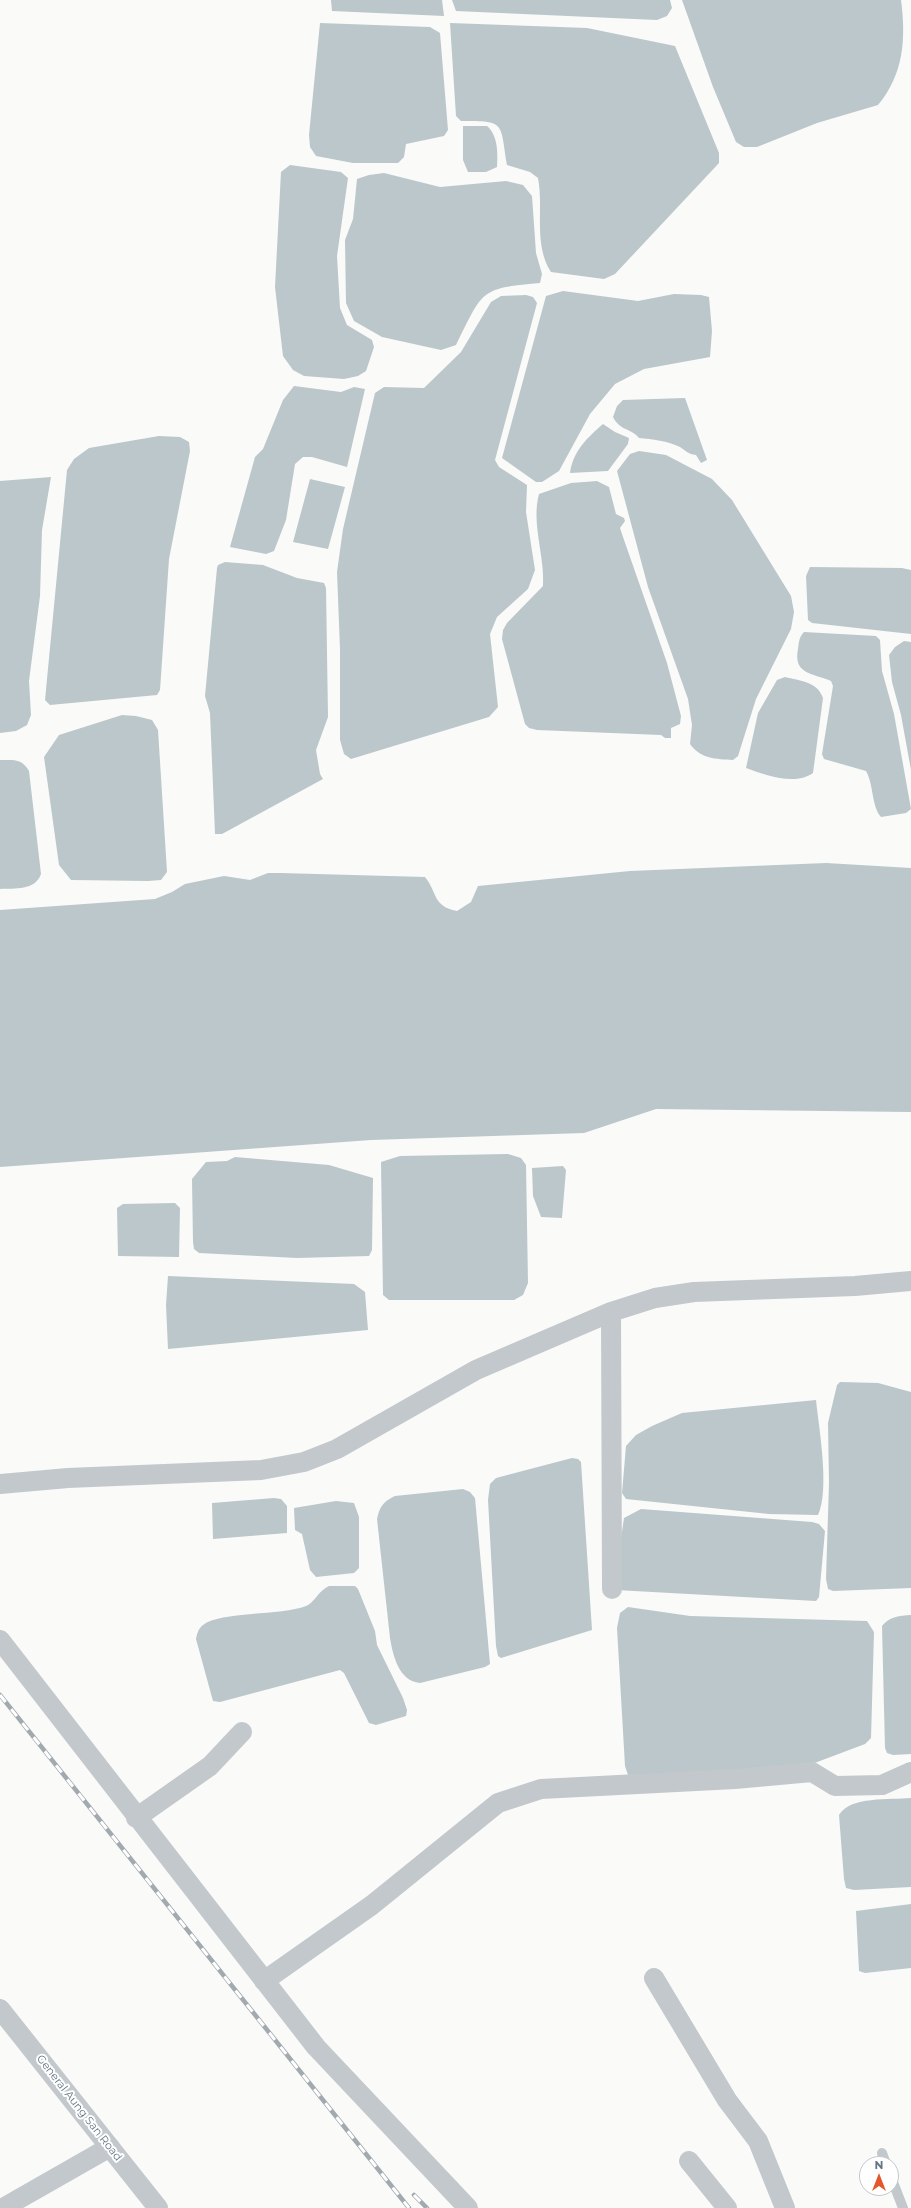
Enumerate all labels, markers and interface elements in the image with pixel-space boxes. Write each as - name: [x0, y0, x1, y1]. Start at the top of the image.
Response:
- street label: General Aung San Road: [34, 2052, 124, 2164]
- north arrow: [859, 2156, 899, 2196]
- text: N: [875, 2158, 883, 2172]

